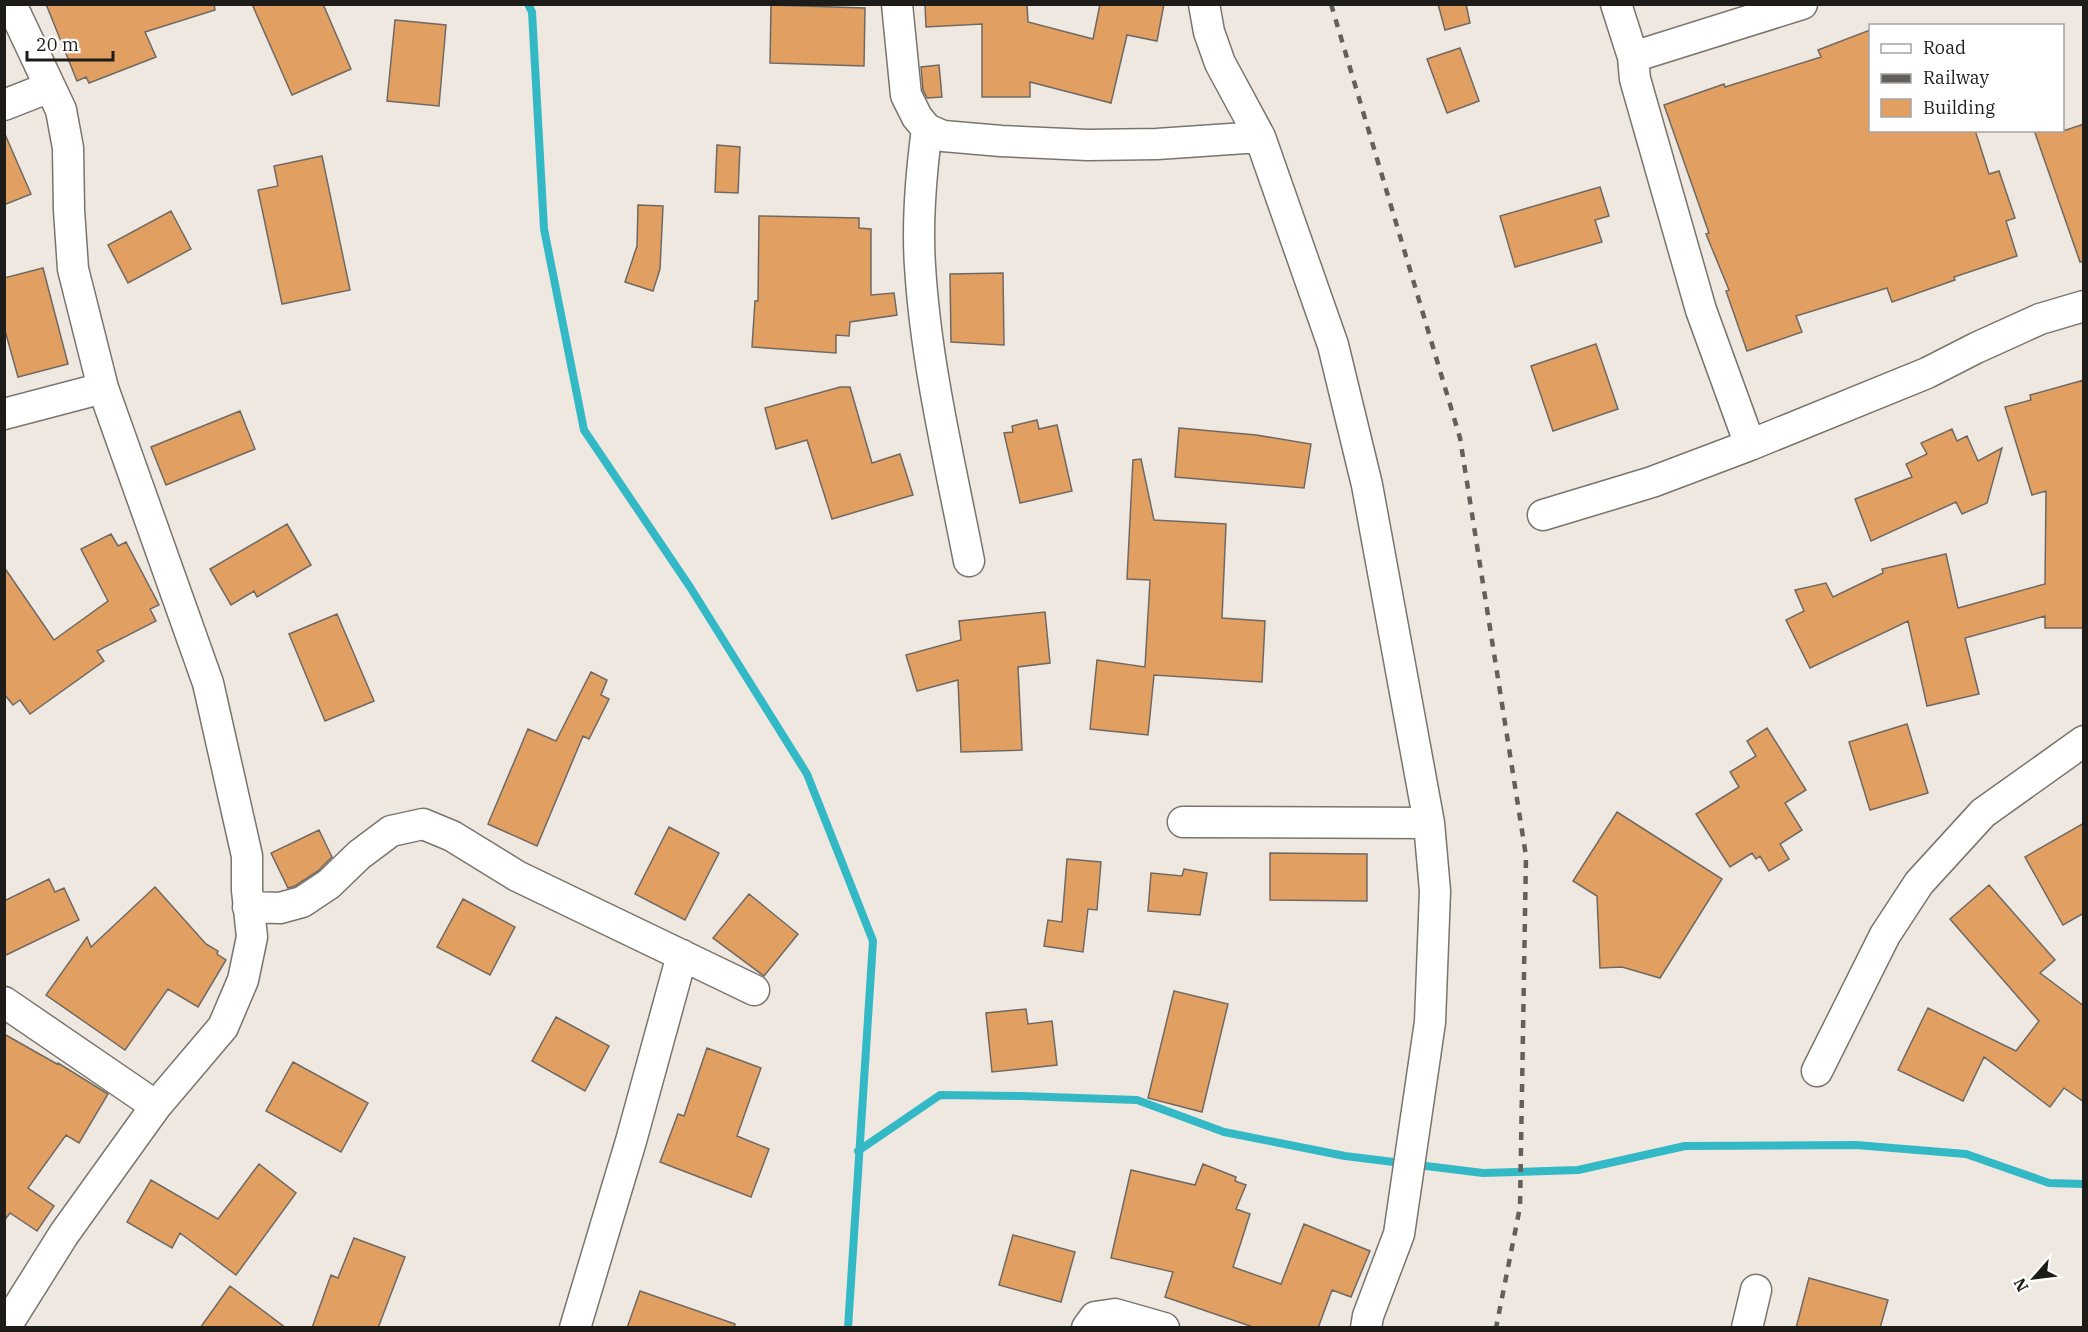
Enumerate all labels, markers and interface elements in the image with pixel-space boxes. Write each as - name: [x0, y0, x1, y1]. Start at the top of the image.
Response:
- scale bar: [27, 24, 112, 62]
- legend: [1869, 24, 2064, 132]
- text: 20 m: [36, 33, 79, 56]
- text: Road: [1923, 36, 1966, 59]
- text: Railway: [1923, 66, 1989, 89]
- text: Building: [1923, 96, 1995, 119]
- north arrow: [2004, 1248, 2064, 1308]
- text: N: [2009, 1275, 2033, 1295]

